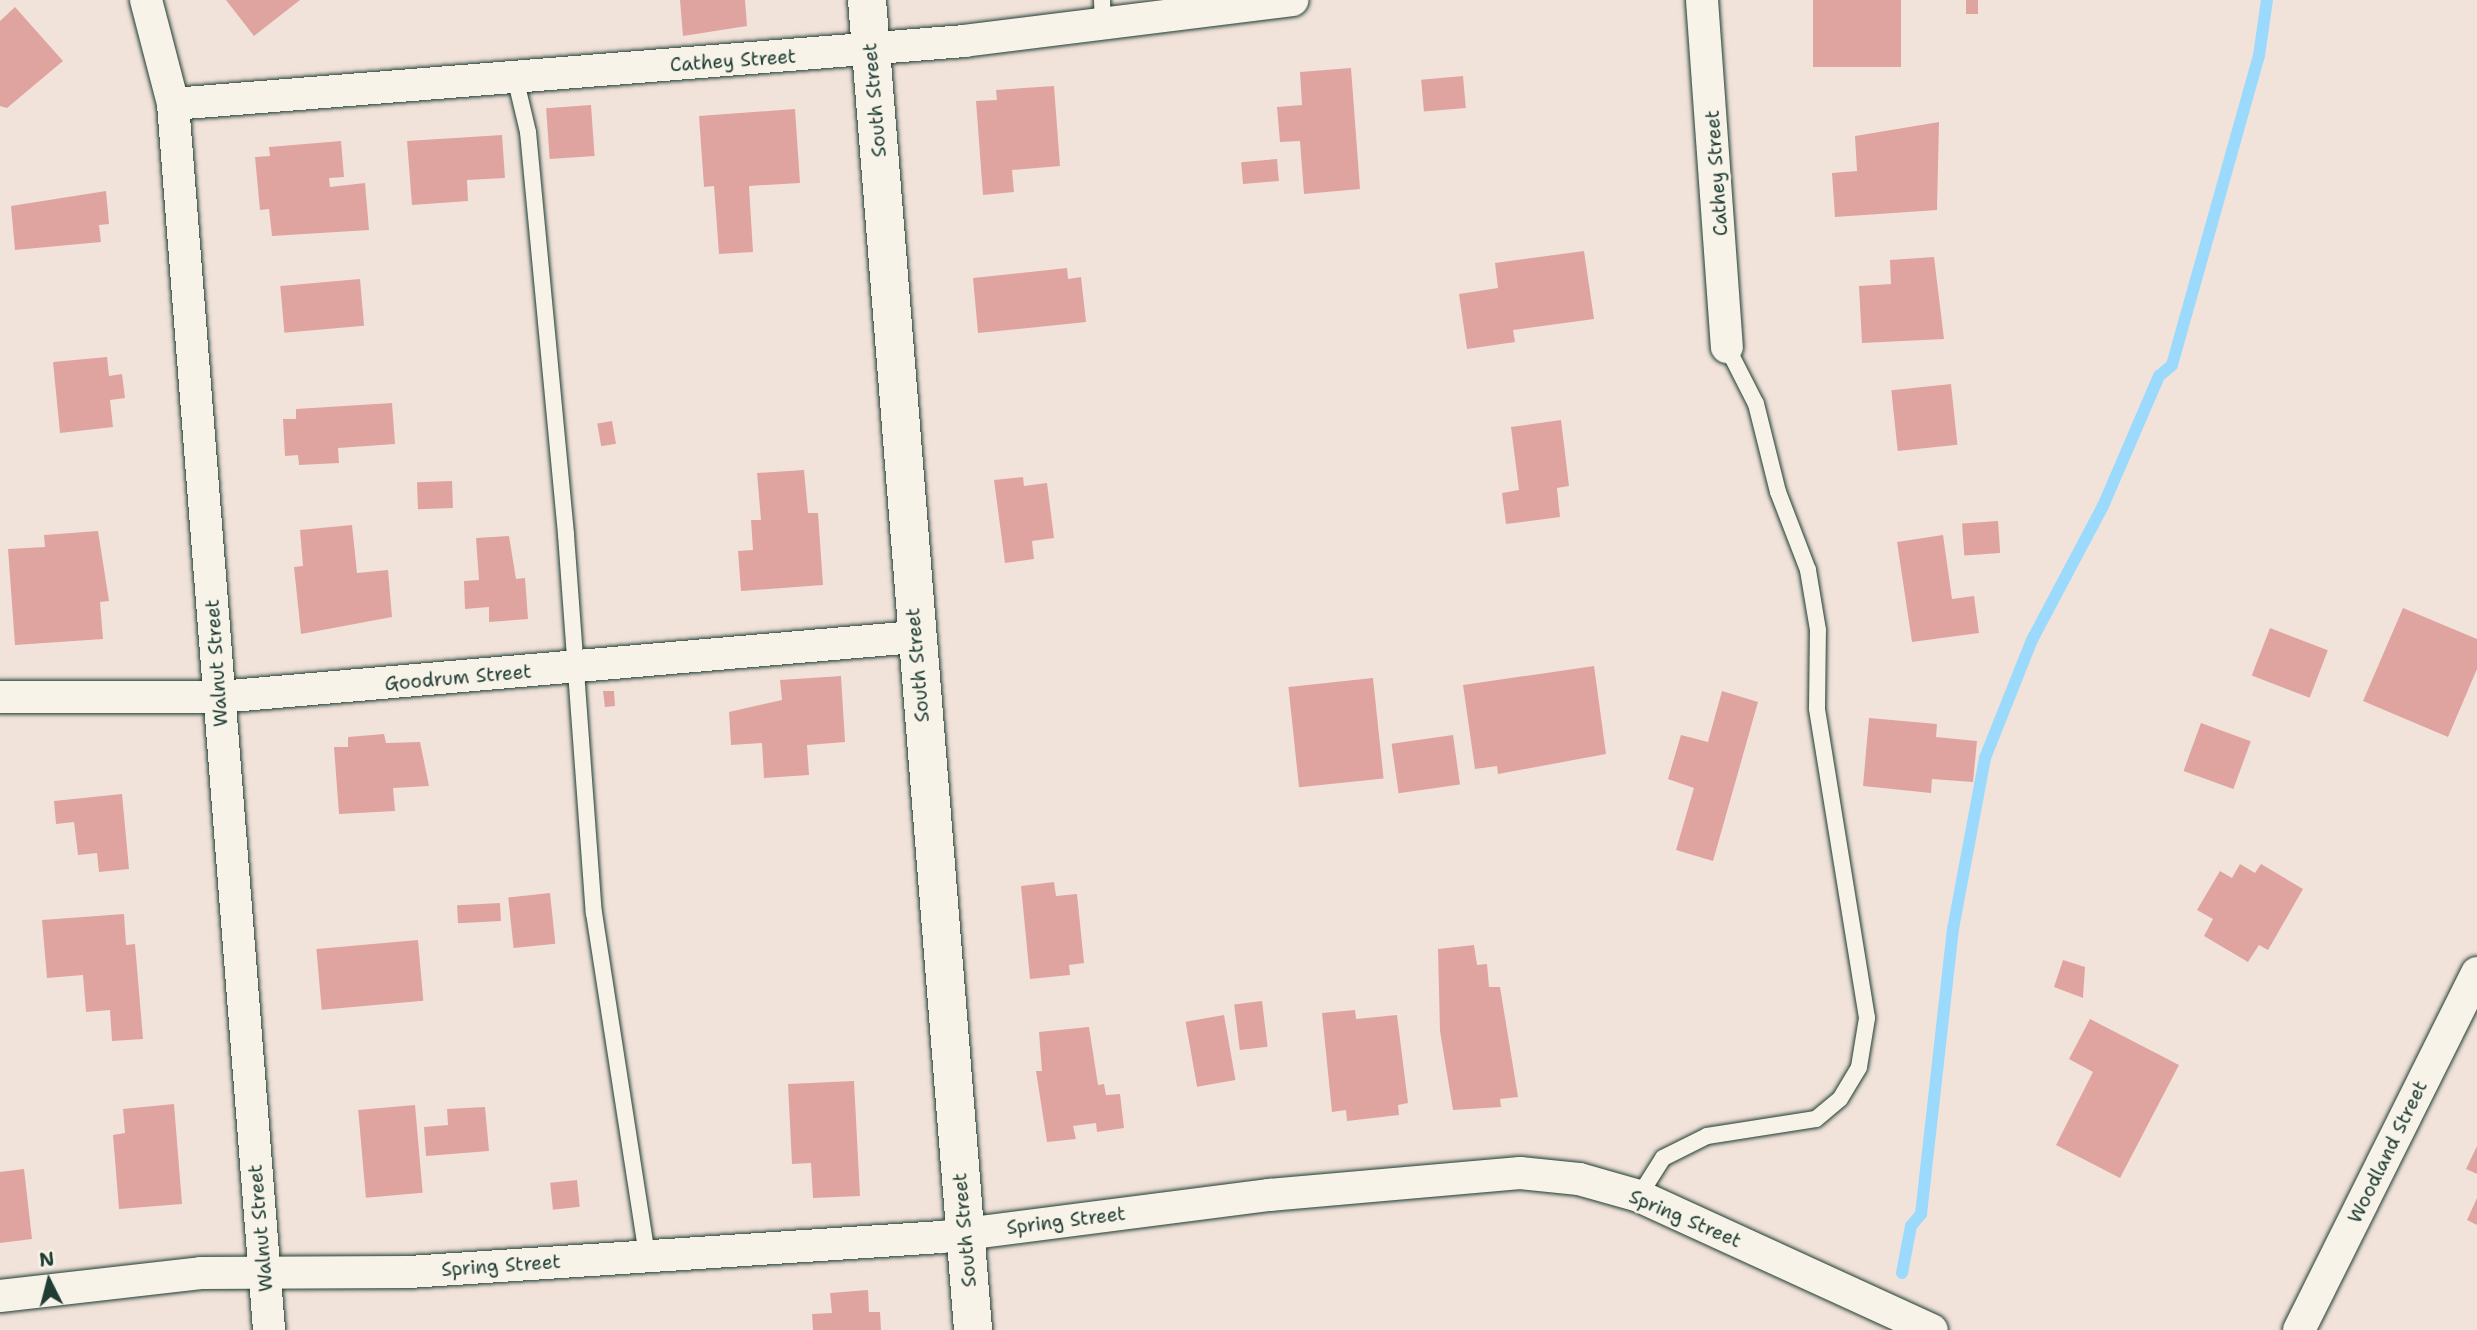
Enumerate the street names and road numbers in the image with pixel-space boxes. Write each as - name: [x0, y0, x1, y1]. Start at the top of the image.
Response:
- street label: South Street: [859, 42, 891, 158]
- street label: Cathey Street: [669, 45, 797, 77]
- street label: Cathey Street: [1701, 109, 1733, 237]
- street label: Walnut Street: [201, 598, 233, 728]
- street label: South Street: [902, 607, 934, 723]
- street label: Goodrum Street: [384, 660, 532, 696]
- street label: Woodland Street: [2344, 1077, 2432, 1227]
- street label: Walnut Street: [244, 1163, 278, 1293]
- street label: South Street: [949, 1172, 981, 1288]
- street label: Spring Street: [1626, 1185, 1744, 1253]
- street label: Spring Street: [1005, 1202, 1127, 1240]
- street label: Spring Street: [441, 1250, 561, 1282]

